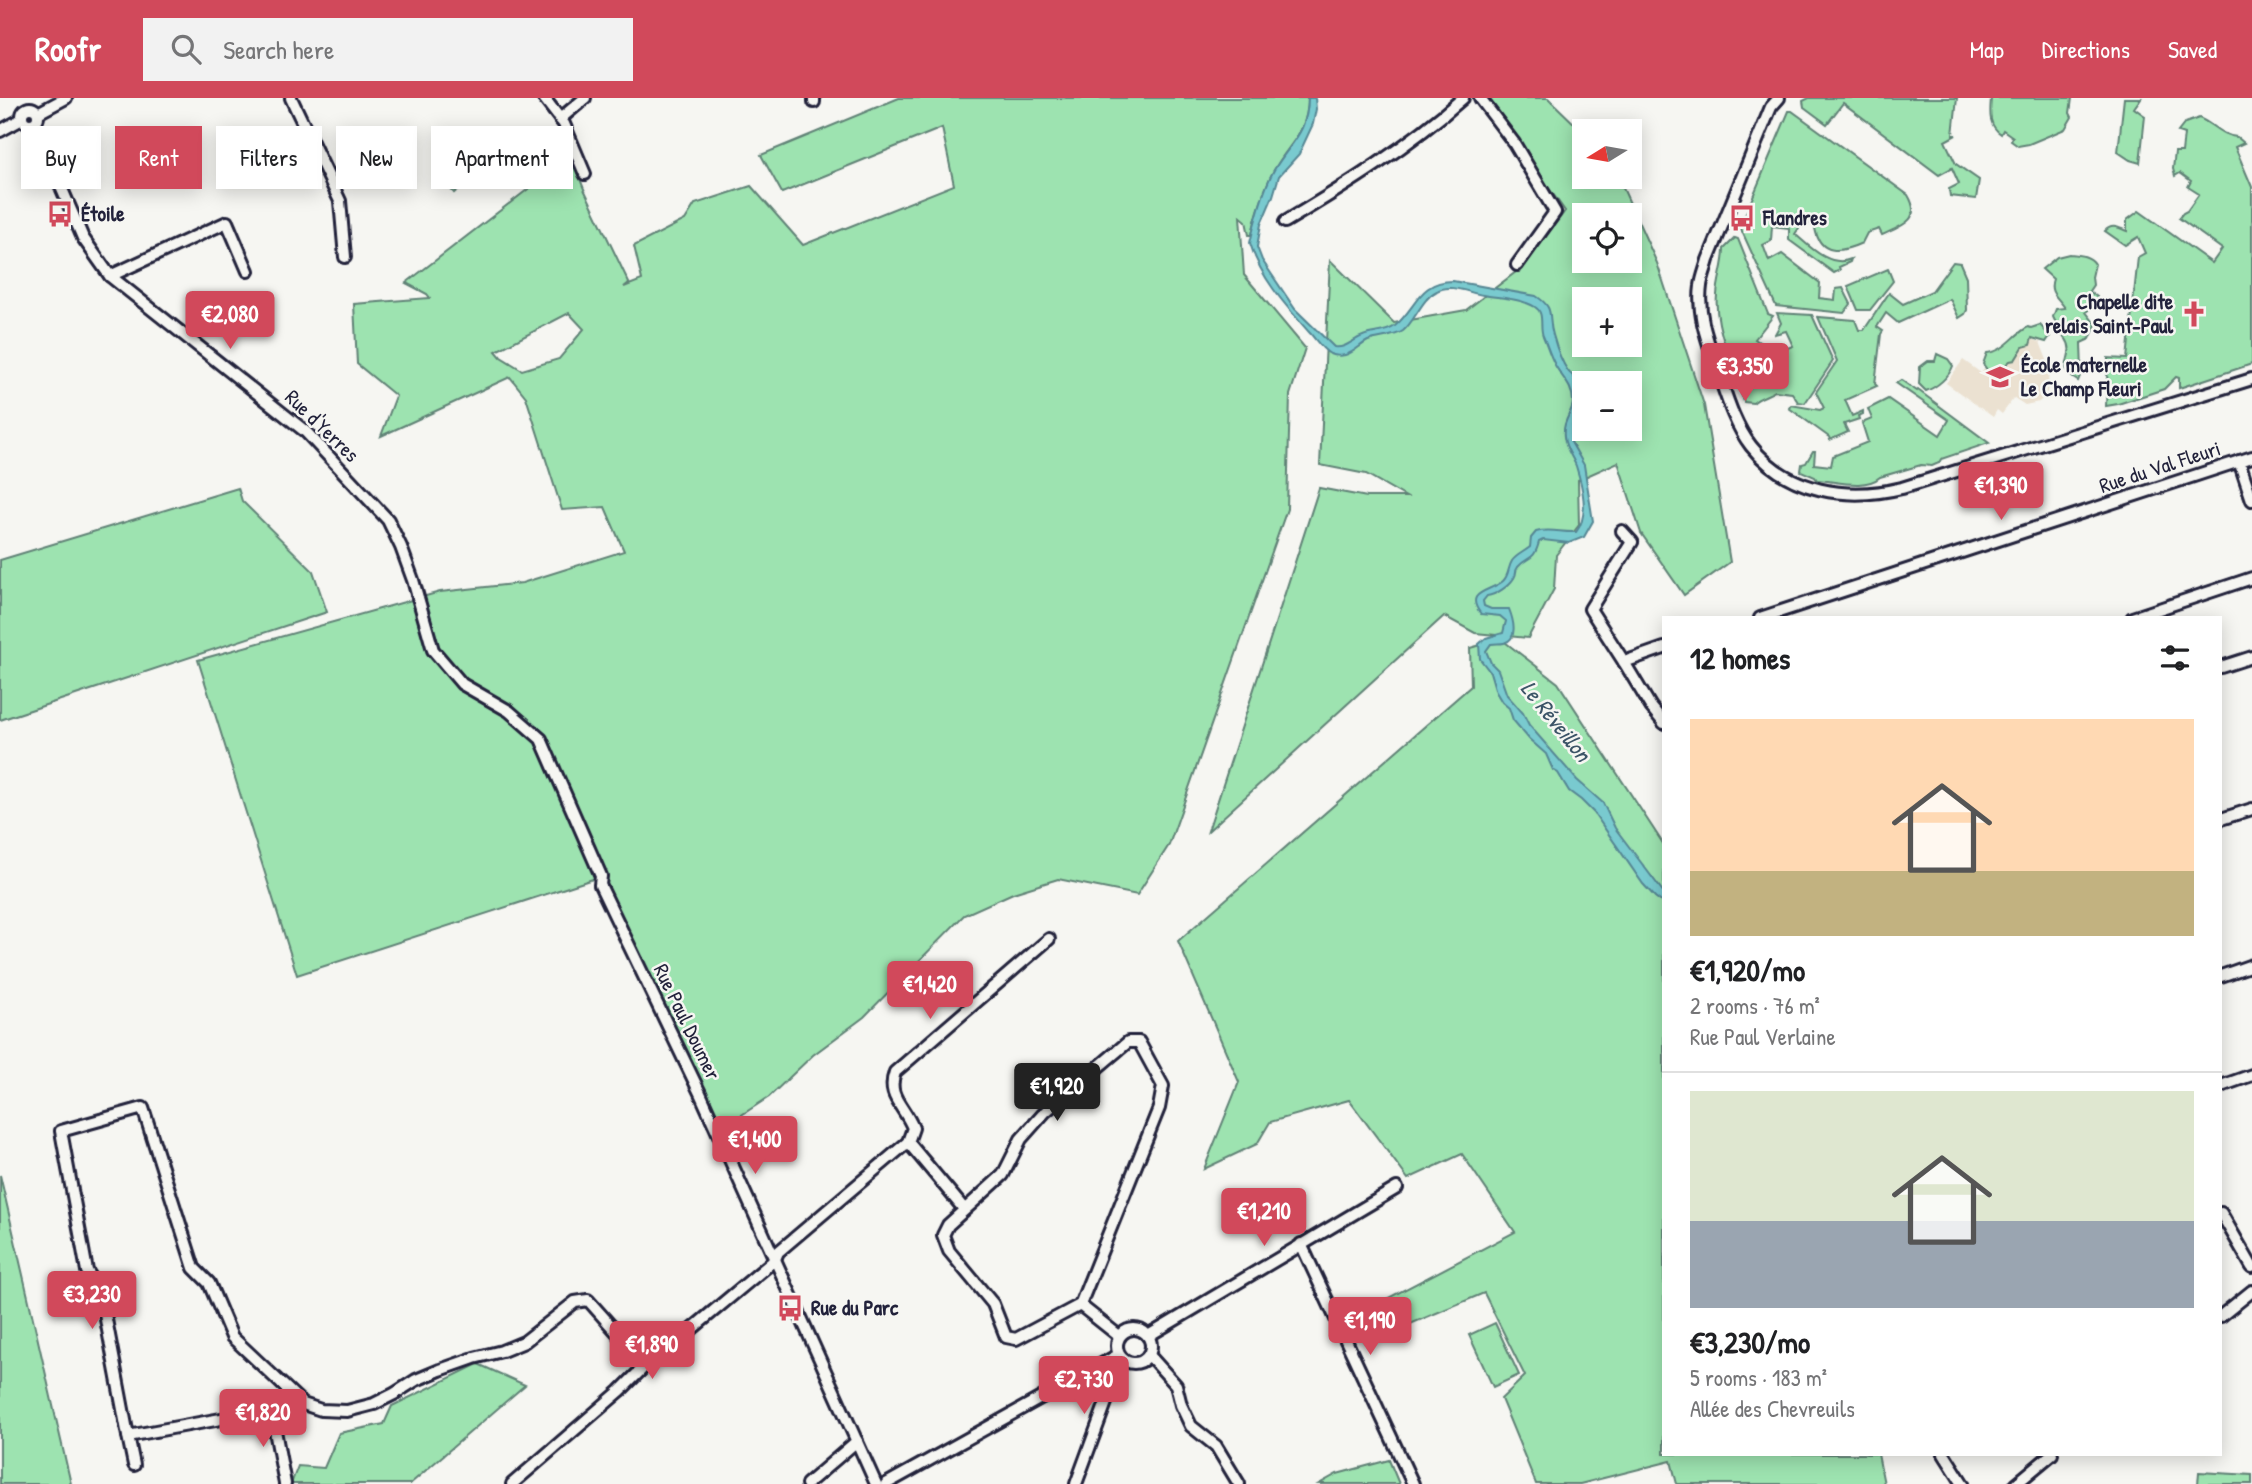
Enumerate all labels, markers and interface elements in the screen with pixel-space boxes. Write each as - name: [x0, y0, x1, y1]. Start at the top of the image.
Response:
- search box: [143, 18, 633, 81]
- text: Roofr: [35, 27, 101, 71]
- icon: search: [167, 30, 205, 68]
- text: Search here: [223, 32, 334, 67]
- text: Map: [1970, 33, 2004, 65]
- text: Directions: [2042, 33, 2130, 65]
- text: Saved: [2168, 33, 2217, 65]
- north arrow: [1572, 119, 1642, 189]
- map controls: [1572, 119, 1642, 441]
- chip: Buy: [21, 126, 101, 189]
- chip: Rent: [115, 126, 202, 189]
- chip: Filters: [216, 126, 322, 189]
- chip: New: [336, 126, 417, 189]
- chip: Apartment: [431, 126, 573, 189]
- bus stop icon: Étoile: [45, 199, 75, 229]
- place label: Étoile: [81, 199, 125, 228]
- button: locate: [1572, 203, 1642, 273]
- bus stop icon: Flandres: [1727, 203, 1757, 233]
- place label: Flandres: [1762, 203, 1827, 232]
- button: +: [1572, 287, 1642, 357]
- place label: Chapelle dite relais Saint-Paul: [2045, 287, 2174, 340]
- pin: €2,080: [173, 292, 287, 351]
- text: €2,080: [201, 298, 259, 329]
- church icon: Chapelle dite relais Saint-Paul: [2179, 299, 2209, 329]
- pin: €3,350: [1688, 344, 1802, 403]
- text: €3,350: [1717, 350, 1773, 381]
- place label: École maternelle Le Champ Fleuri: [2021, 350, 2148, 404]
- school or university icon: École maternelle Le Champ Fleuri: [1985, 362, 2015, 392]
- button: −: [1572, 371, 1642, 441]
- street label: Rue d'Yerres: [279, 383, 366, 468]
- street label: Rue du Val Fleuri: [2095, 433, 2224, 500]
- pin: €1,390: [1944, 462, 2058, 522]
- text: €1,390: [1974, 469, 2028, 500]
- text: 12 homes: [1690, 638, 1790, 678]
- icon: filters: [2156, 639, 2194, 677]
- water label: Le Réveillon: [1514, 674, 1600, 769]
- icon: home: [1879, 765, 2005, 891]
- text: €1,920/mo: [1690, 950, 1805, 990]
- street label: Rue Paul Doumer: [647, 959, 728, 1085]
- pin: €1,420: [873, 962, 987, 1021]
- text: €1,420: [903, 968, 957, 999]
- text: 2 rooms · 76 m²: [1690, 990, 1820, 1021]
- text: Rue Paul Verlaine: [1690, 1021, 1836, 1052]
- pin: €1,920: [1000, 1063, 1114, 1123]
- text: €1,920: [1030, 1070, 1084, 1101]
- pin: €1,400: [698, 1116, 812, 1176]
- text: €1,400: [728, 1123, 782, 1154]
- icon: home: [1879, 1137, 2005, 1263]
- pin: €1,210: [1207, 1188, 1321, 1248]
- text: €1,210: [1237, 1195, 1291, 1226]
- pin: €3,230: [35, 1272, 149, 1331]
- text: €3,230: [63, 1278, 121, 1309]
- bus stop icon: Rue du Parc: [775, 1293, 805, 1323]
- place label: Rue du Parc: [811, 1293, 899, 1322]
- pin: €1,190: [1313, 1298, 1427, 1357]
- text: €1,190: [1344, 1304, 1396, 1335]
- pin: €1,890: [595, 1322, 709, 1381]
- text: €3,230/mo: [1690, 1322, 1810, 1362]
- text: €1,890: [626, 1328, 678, 1359]
- pin: €2,730: [1027, 1356, 1141, 1416]
- text: 5 rooms · 183 m²: [1690, 1362, 1827, 1393]
- text: €2,730: [1055, 1363, 1113, 1394]
- pin: €1,820: [206, 1390, 320, 1449]
- text: Allée des Chevreuils: [1690, 1393, 1855, 1424]
- text: €1,820: [235, 1396, 291, 1427]

